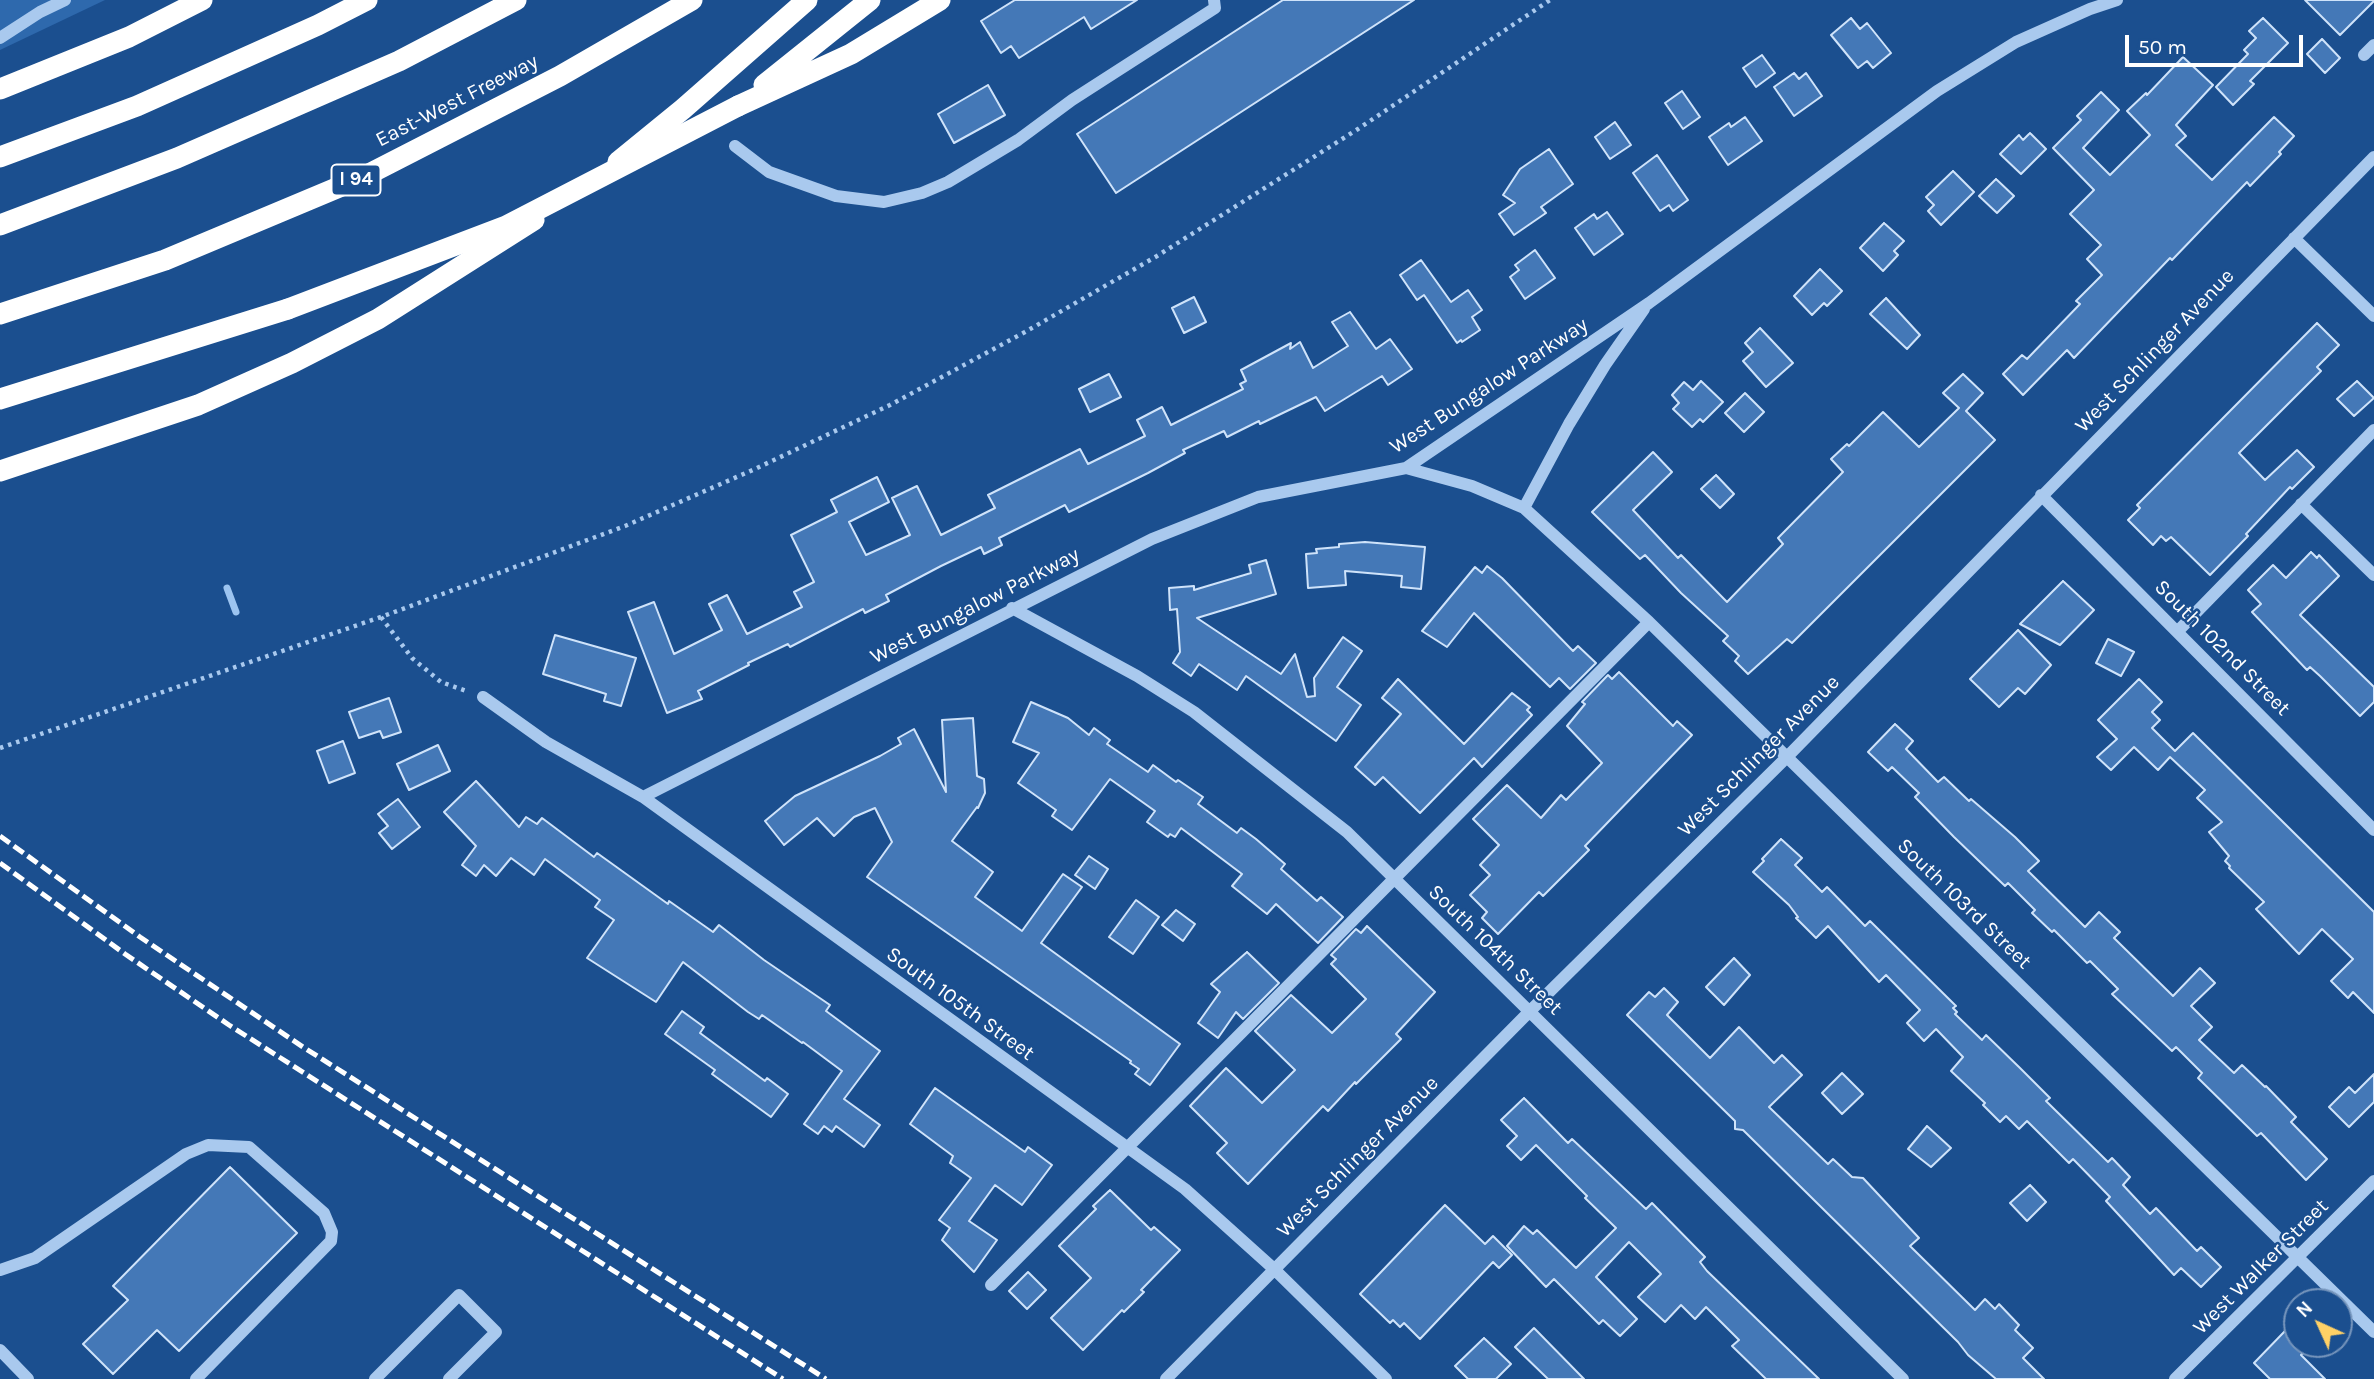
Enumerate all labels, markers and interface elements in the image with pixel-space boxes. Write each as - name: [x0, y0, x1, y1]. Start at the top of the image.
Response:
- scale bar: [2129, 21, 2308, 65]
- text: 50 m: [2138, 35, 2187, 59]
- street label: East-West Freeway: [371, 49, 543, 153]
- road number: I 94: [332, 164, 380, 196]
- street label: West Schlinger Avenue: [2070, 264, 2240, 438]
- street label: West Bungalow Parkway: [1385, 312, 1593, 460]
- street label: West Bungalow Parkway: [866, 542, 1084, 670]
- street label: South 102nd Street: [2149, 575, 2295, 721]
- street label: West Schlinger Avenue: [1673, 670, 1845, 842]
- street label: South 103rd Street: [1892, 833, 2036, 975]
- street label: South 104th Street: [1423, 880, 1567, 1020]
- street label: South 105th Street: [881, 942, 1039, 1066]
- street label: West Schlinger Avenue: [1272, 1071, 1444, 1243]
- street label: West Walker Street: [2188, 1194, 2334, 1340]
- north arrow: [2283, 1288, 2353, 1358]
- text: N: [2292, 1297, 2317, 1322]

